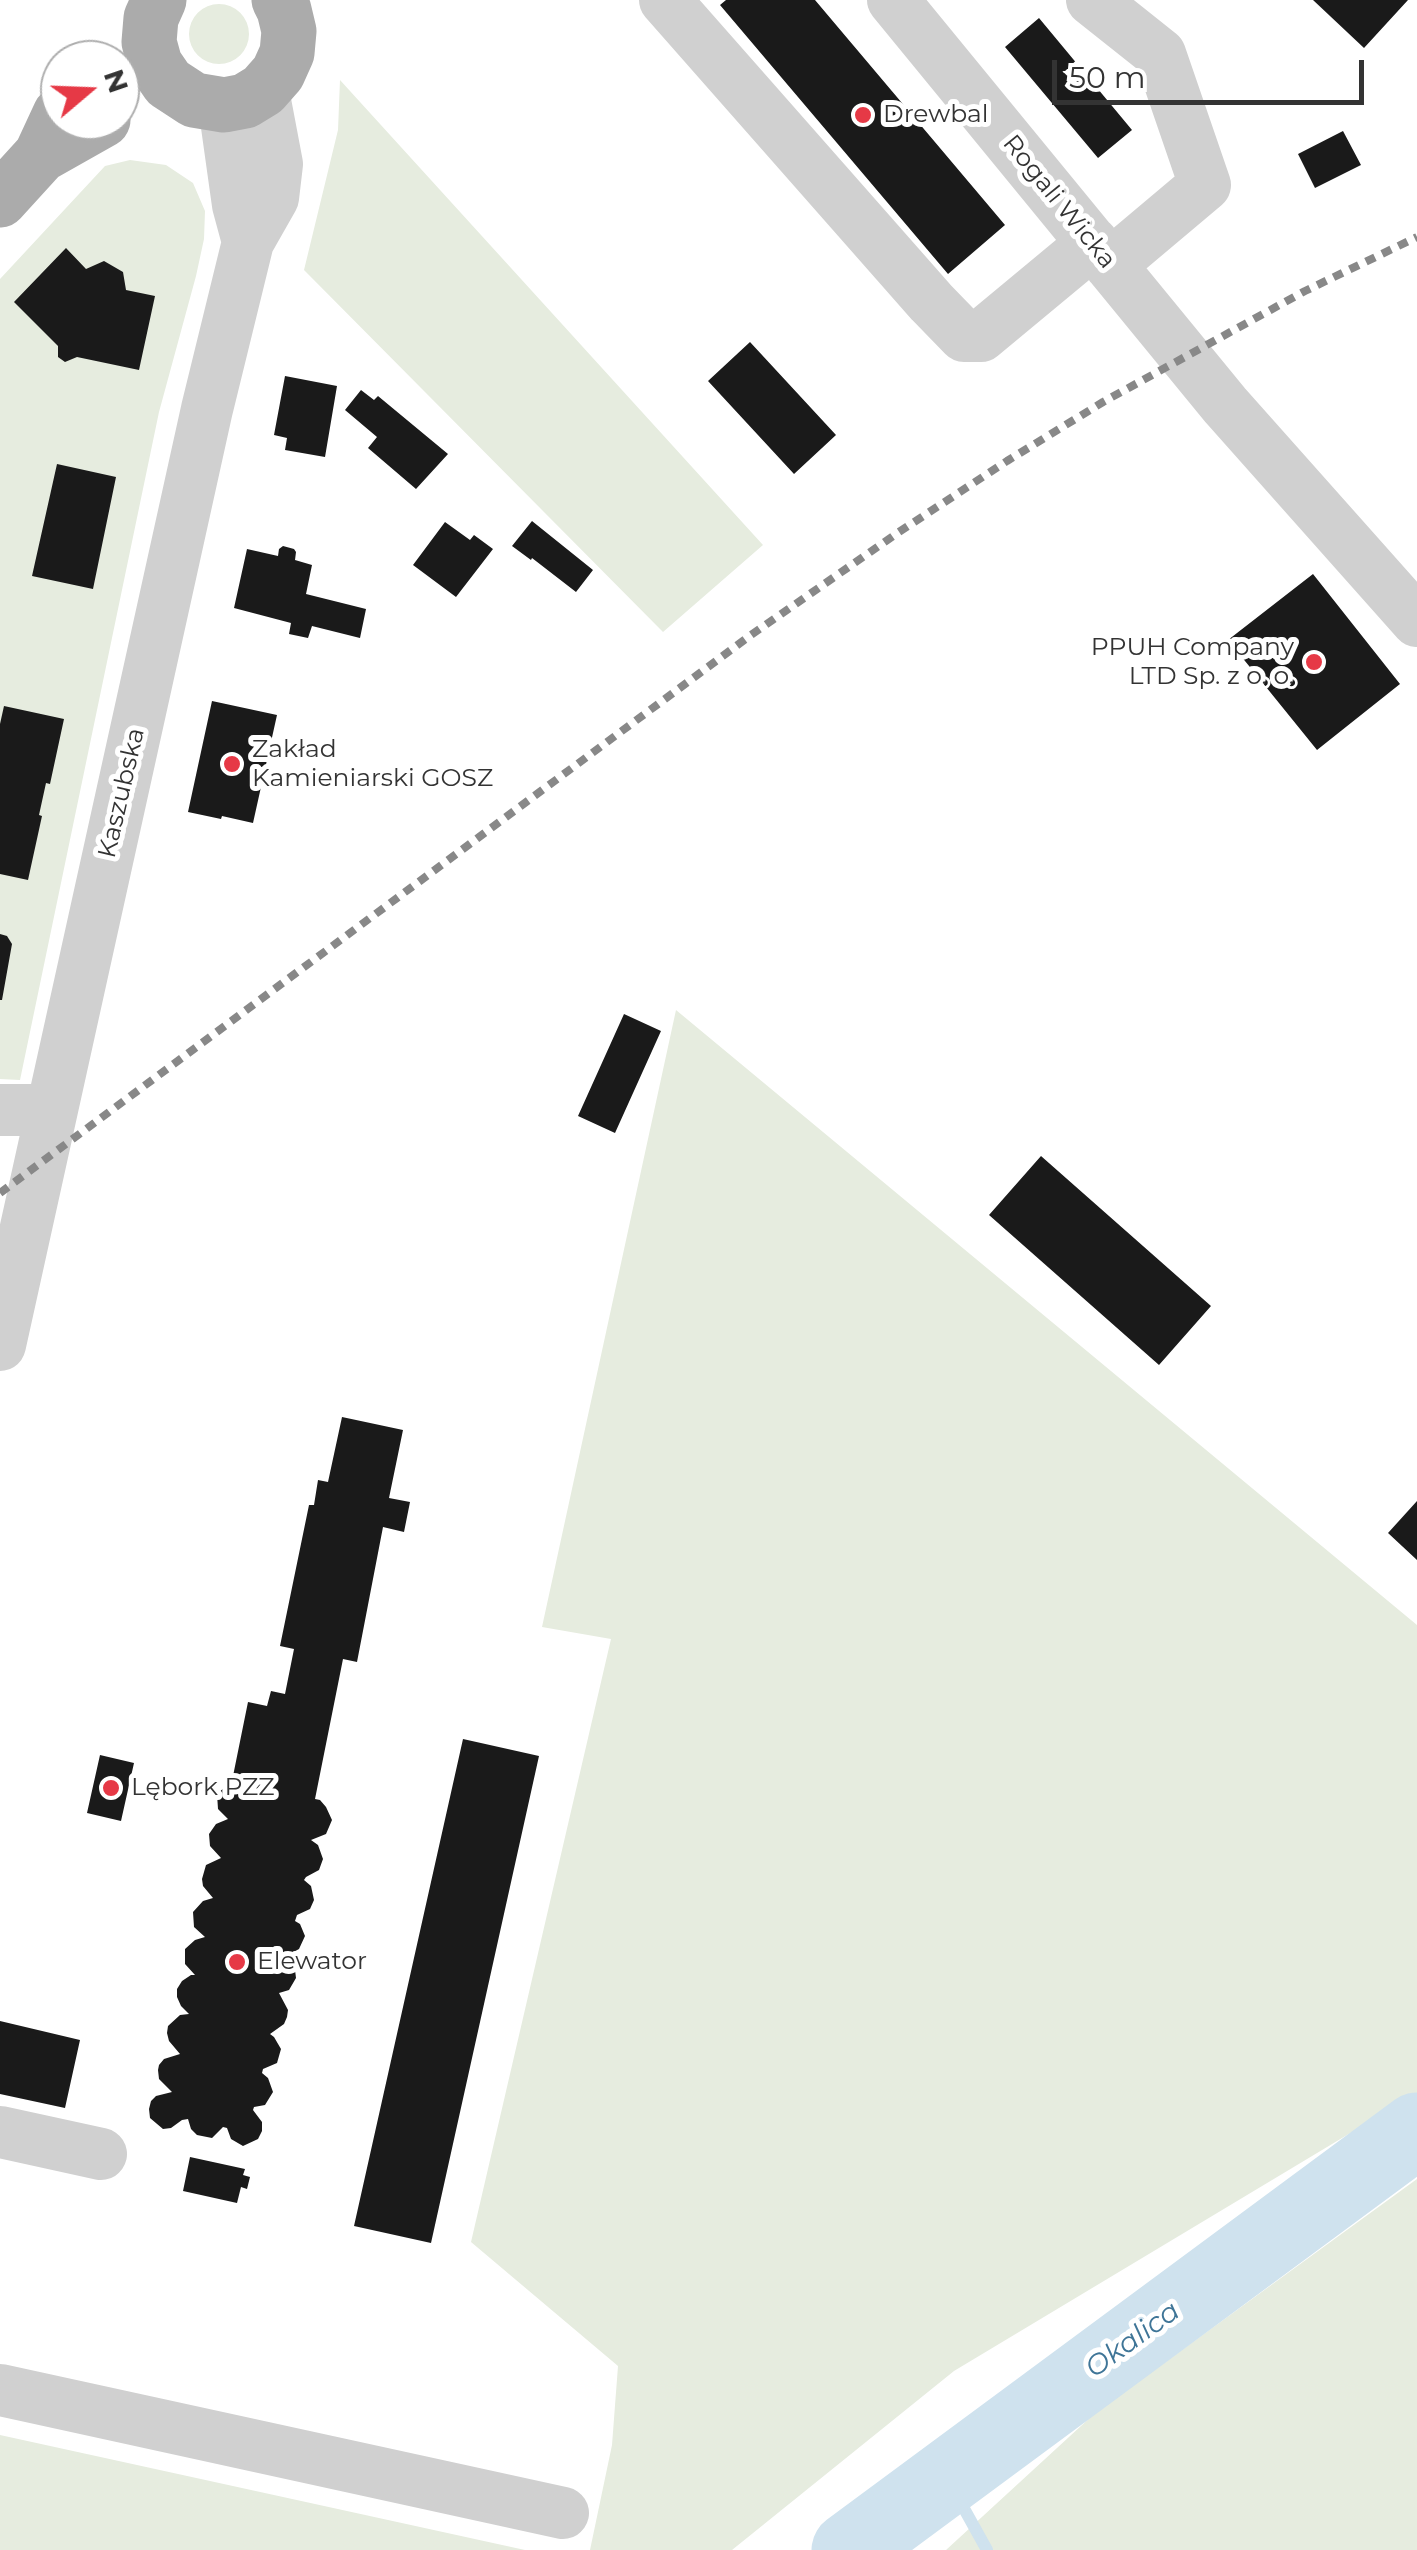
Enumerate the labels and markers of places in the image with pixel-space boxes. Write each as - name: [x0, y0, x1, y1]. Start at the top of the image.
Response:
- place label: Drewbal: [883, 100, 989, 130]
- marker: Drewbal: [852, 104, 874, 126]
- place label: PPUH Company LTD Sp. z o. o.: [1091, 633, 1294, 692]
- marker: PPUH Company LTD Sp. z o. o.: [1303, 651, 1325, 673]
- place label: Zakład Kamieniarski GOSZ: [252, 735, 493, 794]
- marker: Zakład Kamieniarski GOSZ: [221, 753, 243, 775]
- place label: Lębork PZZ: [131, 1773, 275, 1803]
- marker: Lębork PZZ: [100, 1777, 122, 1799]
- place label: Elewator: [257, 1947, 367, 1977]
- marker: Elewator: [226, 1951, 248, 1973]

